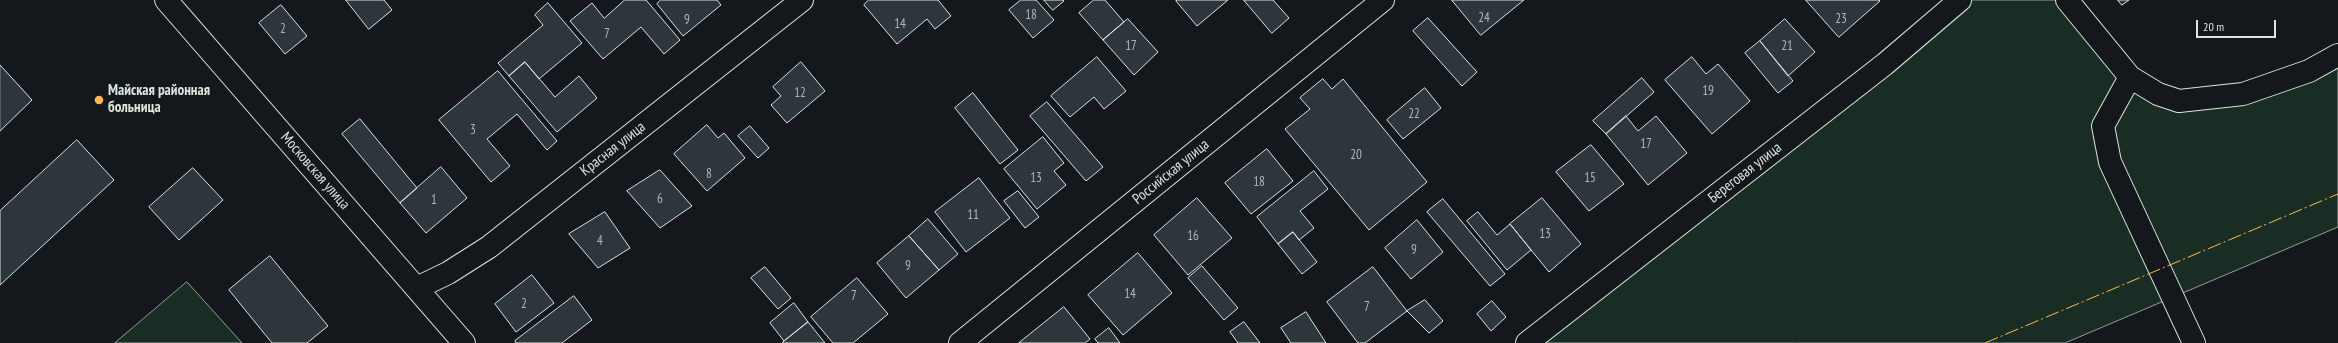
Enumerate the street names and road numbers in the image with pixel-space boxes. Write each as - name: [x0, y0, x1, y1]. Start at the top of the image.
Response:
- street label: Красная улица: [577, 118, 649, 180]
- street label: Московская улица: [277, 129, 353, 213]
- street label: Российская улица: [1129, 136, 1213, 208]
- street label: Береговая улица: [1705, 139, 1785, 207]

